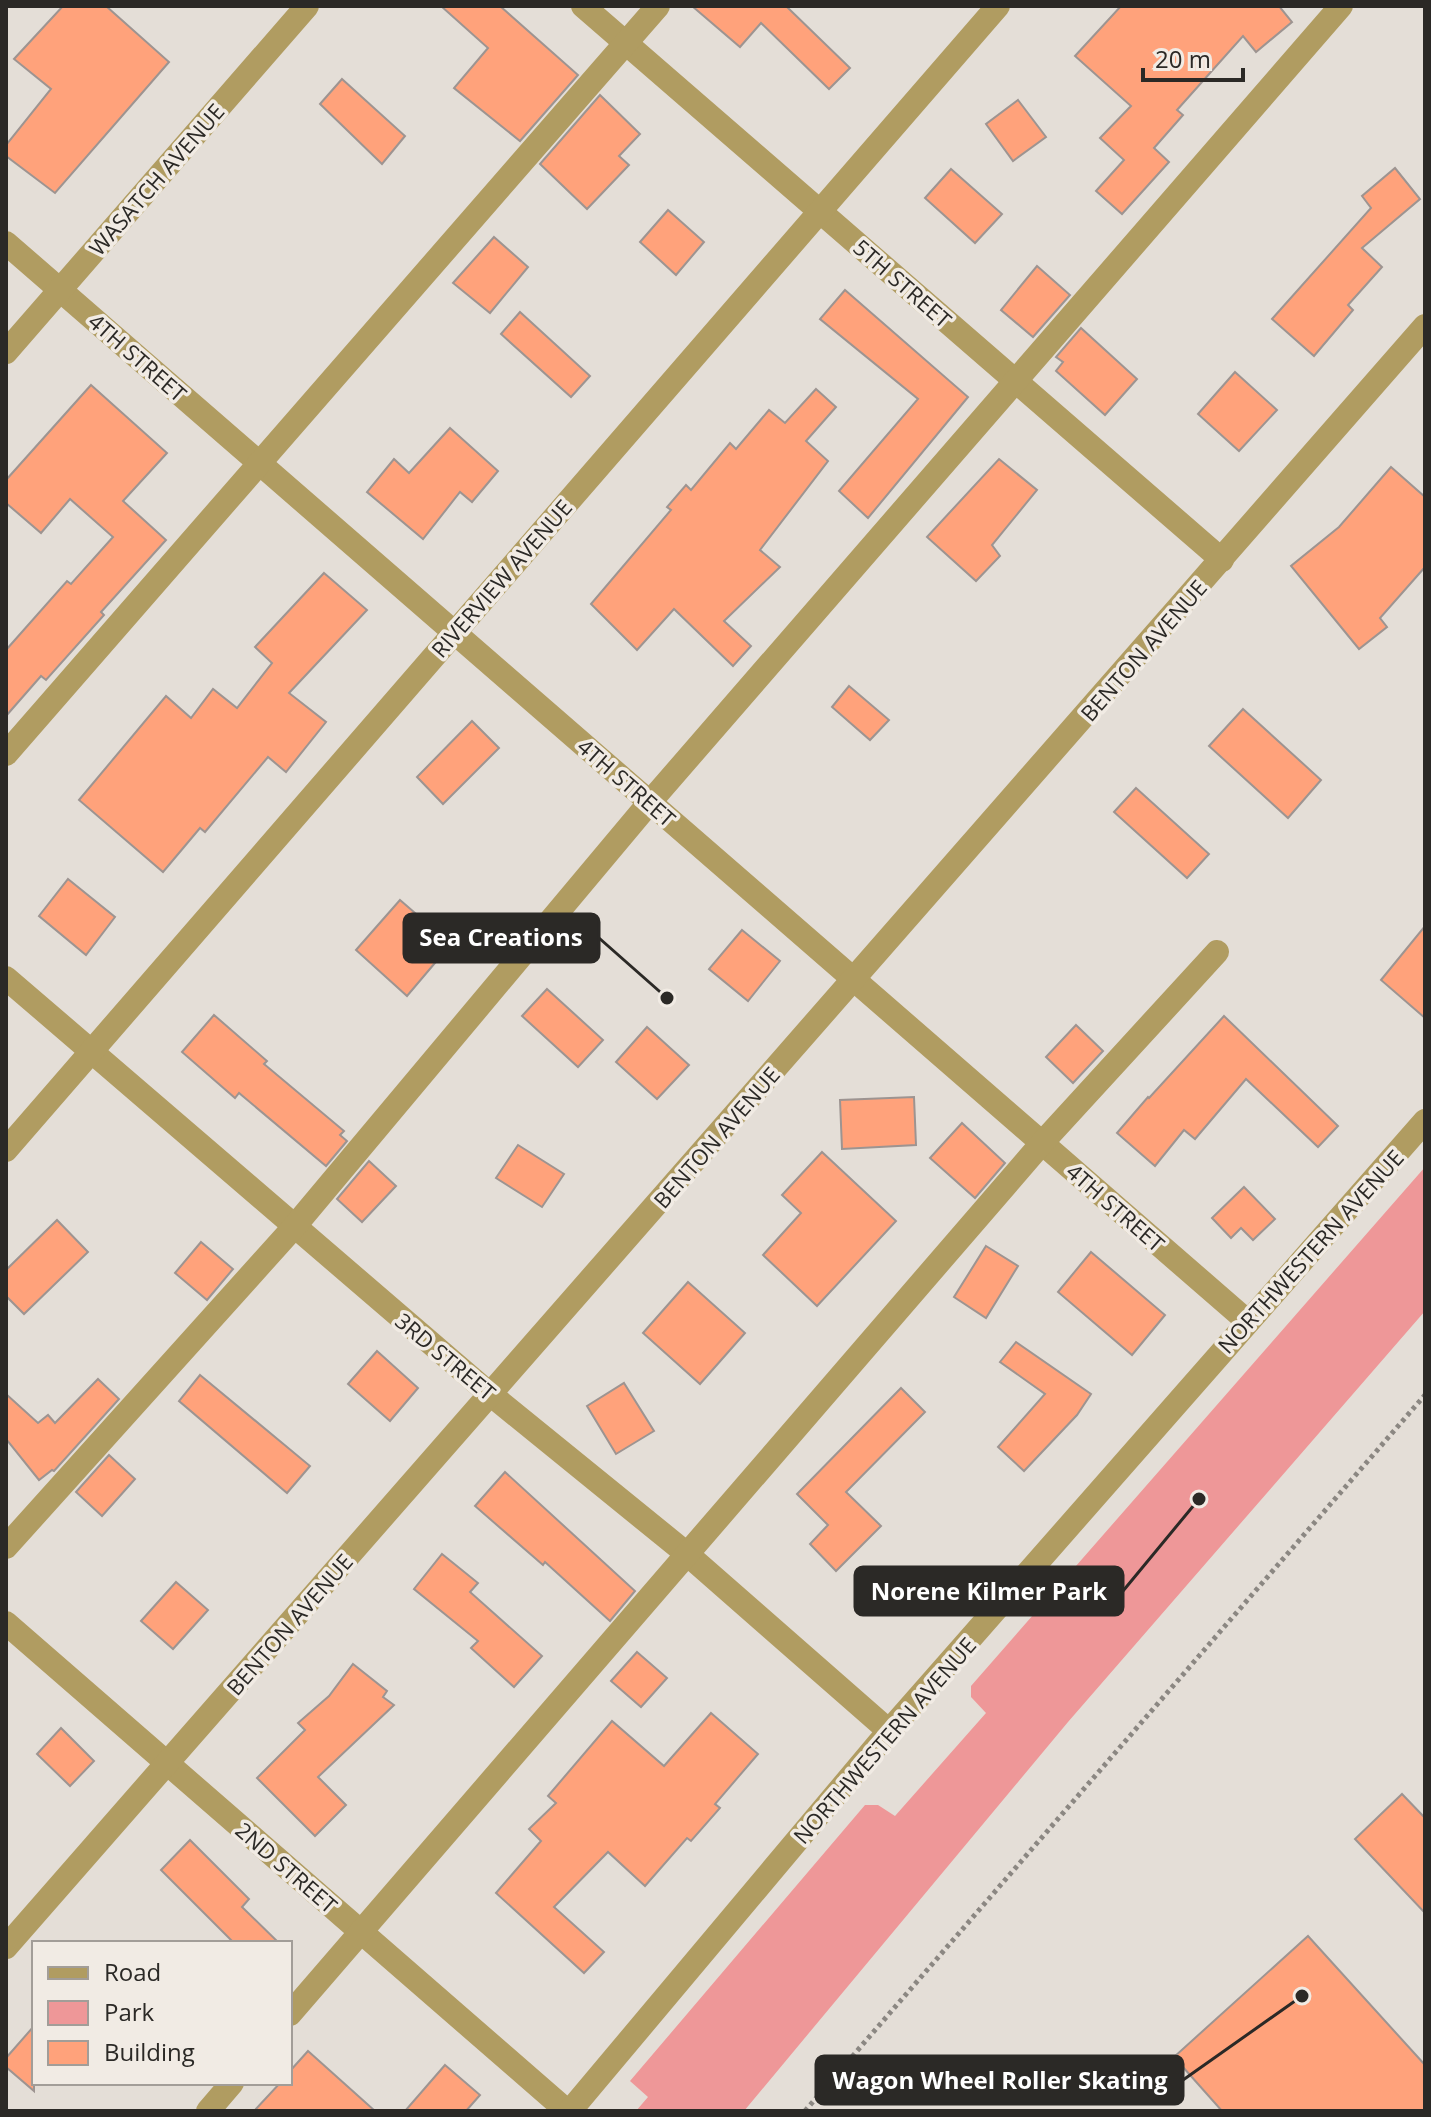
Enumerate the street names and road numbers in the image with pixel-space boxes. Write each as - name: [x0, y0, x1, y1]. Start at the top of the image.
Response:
- street label: WASATCH AVENUE: [82, 97, 230, 261]
- street label: 5TH STREET: [848, 232, 958, 334]
- street label: 4TH STREET: [83, 306, 193, 408]
- street label: RIVERVIEW AVENUE: [424, 493, 578, 663]
- street label: BENTON AVENUE: [1073, 573, 1213, 727]
- street label: 4TH STREET: [572, 731, 682, 833]
- street label: BENTON AVENUE: [646, 1060, 786, 1214]
- street label: NORTHWESTERN AVENUE: [1210, 1143, 1410, 1359]
- street label: 4TH STREET: [1061, 1156, 1171, 1258]
- street label: 3RD STREET: [390, 1305, 502, 1407]
- street label: BENTON AVENUE: [219, 1547, 359, 1701]
- street label: NORTHWESTERN AVENUE: [786, 1630, 982, 1850]
- street label: 2ND STREET: [230, 1815, 344, 1919]

